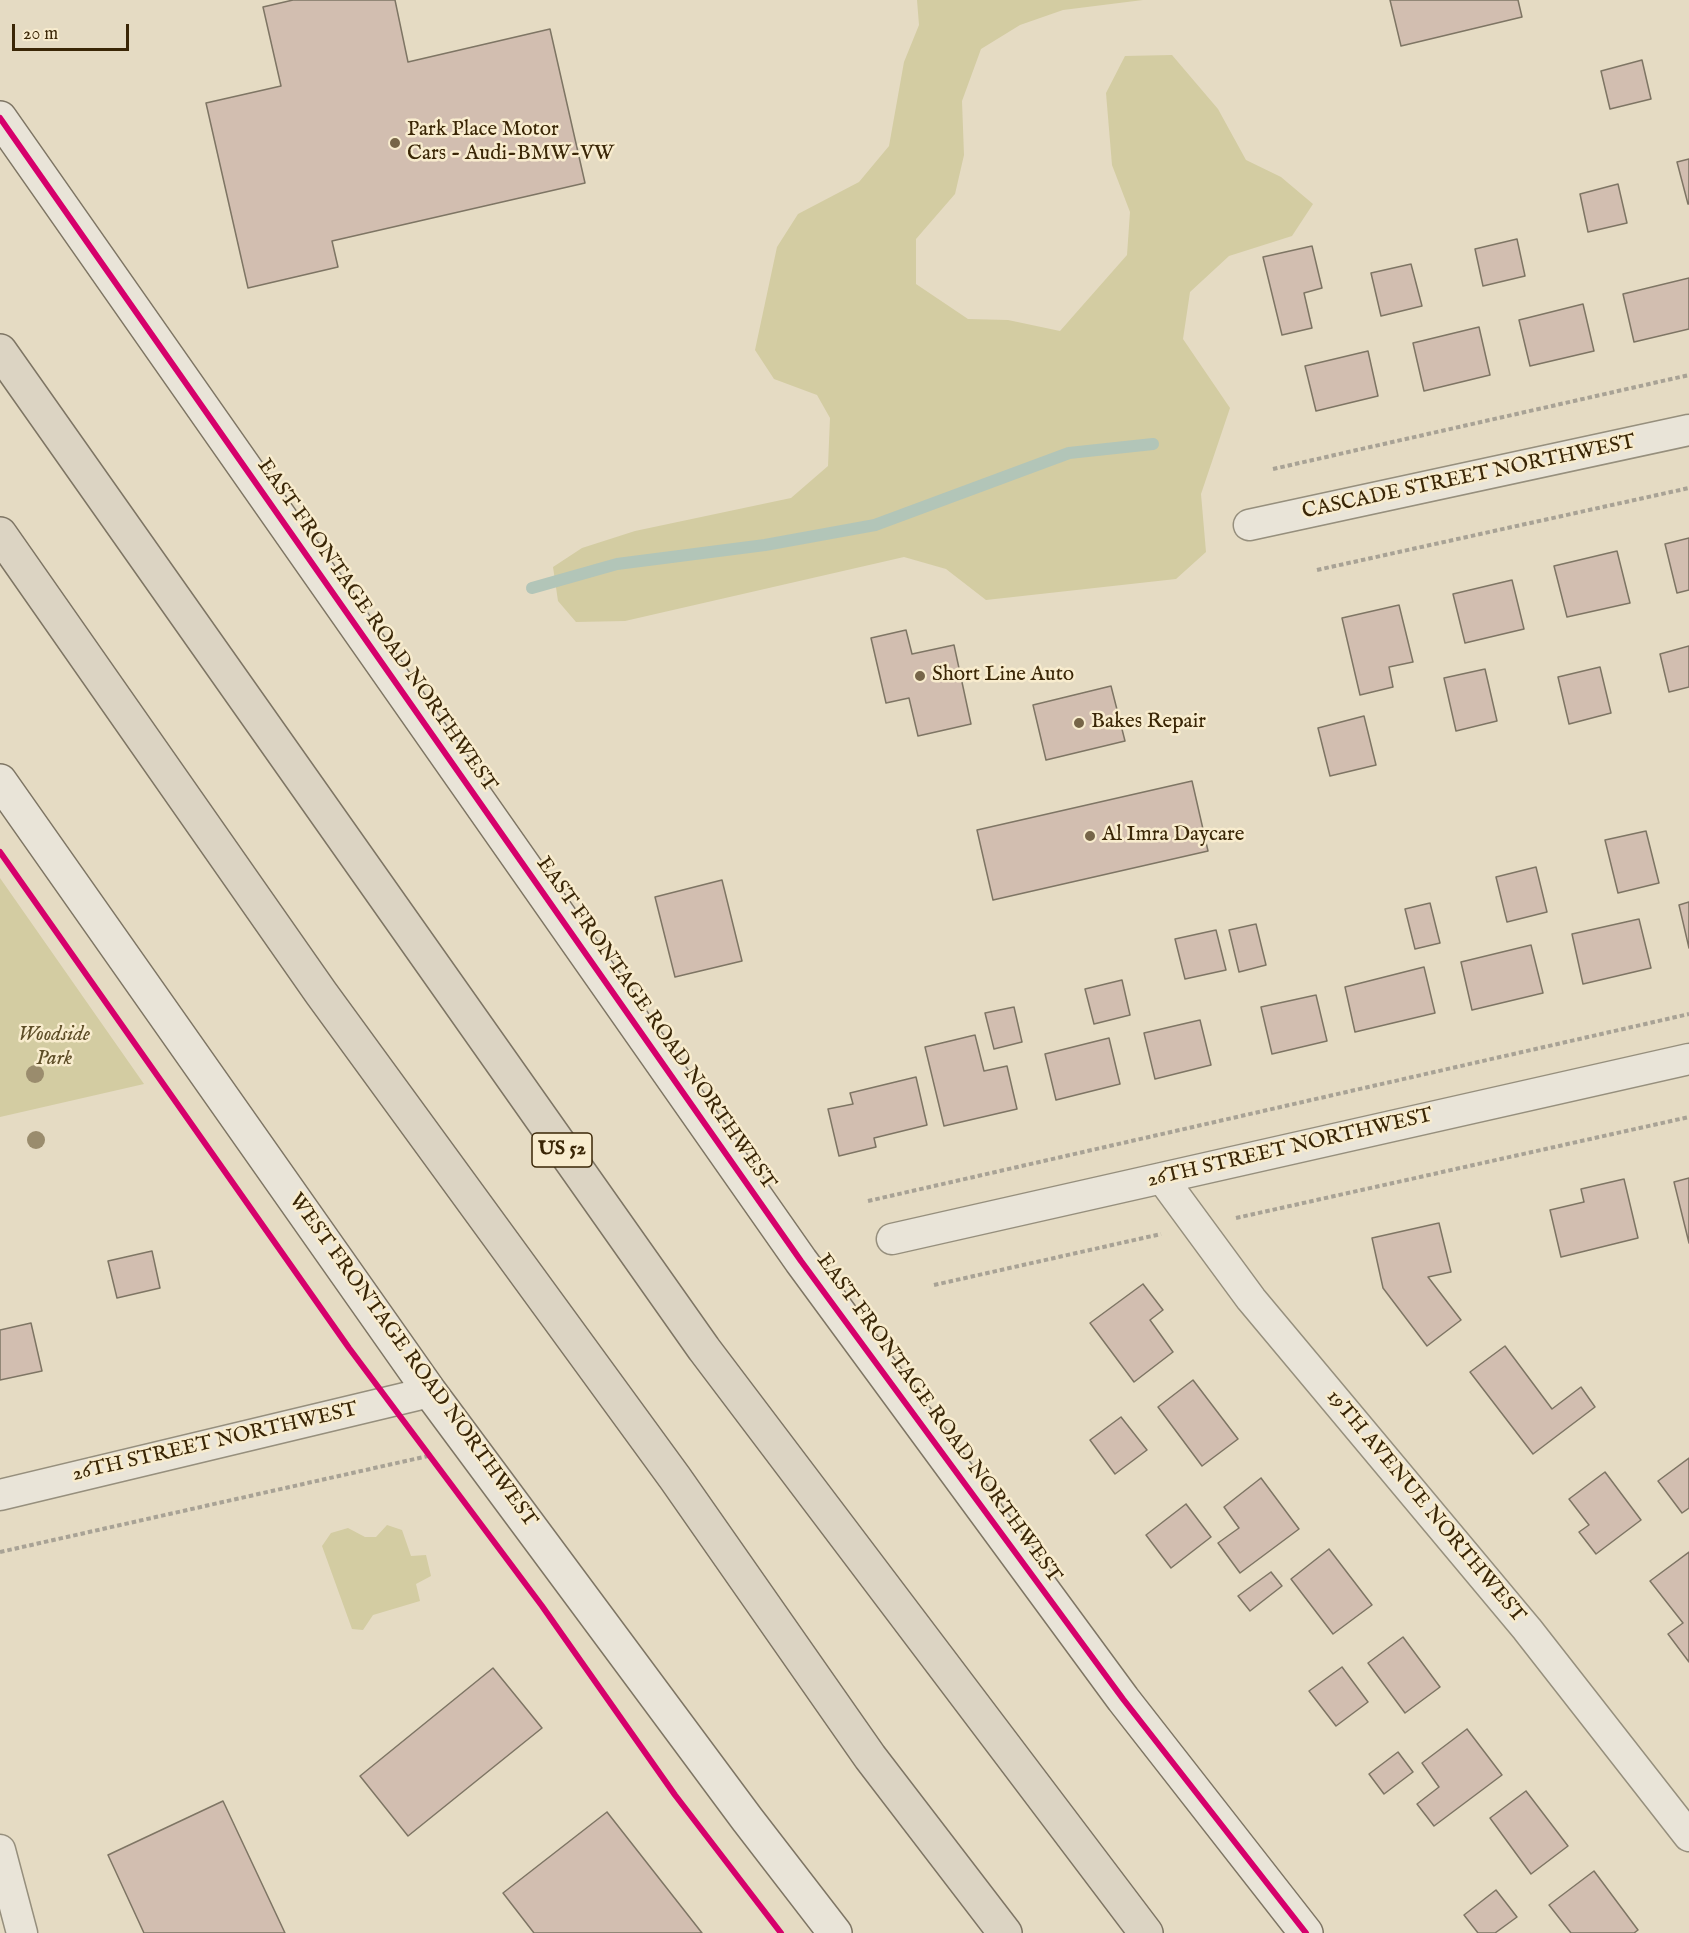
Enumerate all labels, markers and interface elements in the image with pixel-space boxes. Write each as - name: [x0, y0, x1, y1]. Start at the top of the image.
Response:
- scale bar: [15, 12, 132, 50]
- text: 20 m: [23, 23, 58, 46]
- place label: Park Place Motor Cars - Audi-BMW-VW: [407, 118, 614, 168]
- marker: Park Place Motor Cars - Audi-BMW-VW: [388, 136, 402, 150]
- street label: CASCADE STREET NORTHWEST: [1300, 430, 1638, 526]
- street label: EAST FRONTAGE ROAD NORTHWEST: [251, 455, 501, 797]
- place label: Short Line Auto: [932, 663, 1074, 689]
- marker: Short Line Auto: [913, 669, 927, 683]
- place label: Bakes Repair: [1091, 710, 1206, 736]
- marker: Bakes Repair: [1072, 716, 1086, 730]
- place label: Al Imra Daycare: [1102, 823, 1244, 849]
- marker: Al Imra Daycare: [1083, 829, 1097, 843]
- street label: EAST FRONTAGE ROAD NORTHWEST: [530, 853, 780, 1195]
- park label: Woodside Park: [18, 1023, 90, 1073]
- street label: 26TH STREET NORTHWEST: [1145, 1104, 1435, 1194]
- road number: US 52: [532, 1133, 592, 1167]
- street label: WEST FRONTAGE ROAD NORTHWEST: [282, 1189, 542, 1533]
- street label: EAST FRONTAGE ROAD NORTHWEST: [810, 1250, 1066, 1588]
- street label: 19TH AVENUE NORTHWEST: [1320, 1385, 1530, 1629]
- street label: 26TH STREET NORTHWEST: [70, 1398, 360, 1488]

